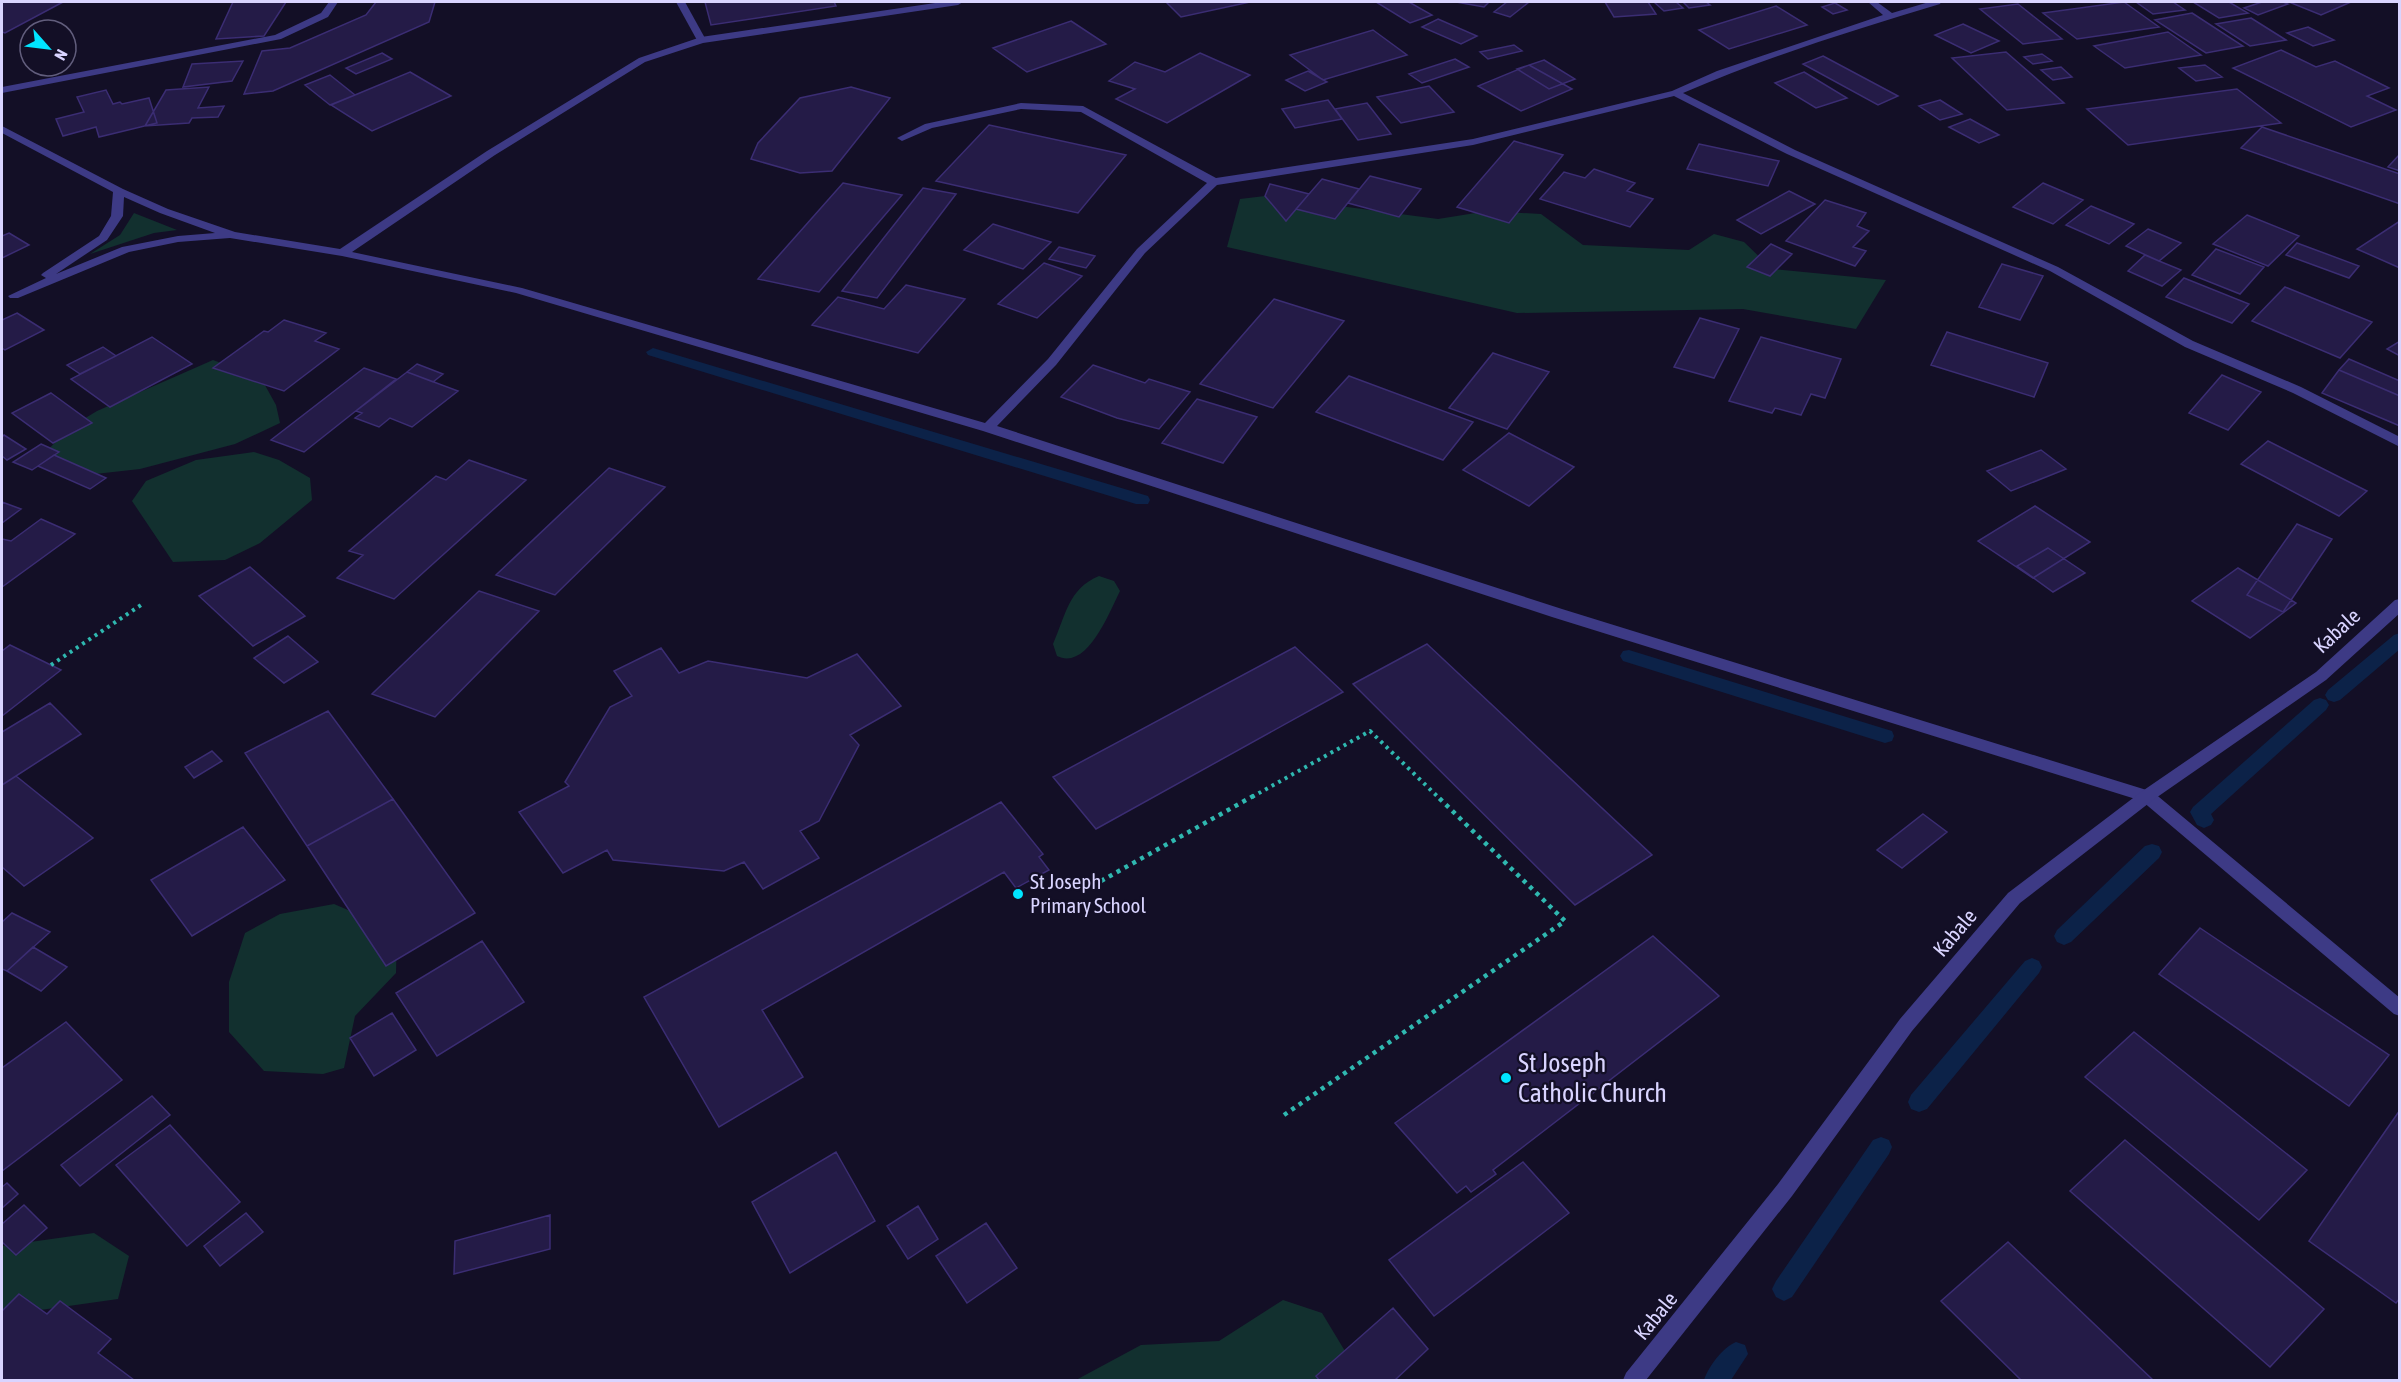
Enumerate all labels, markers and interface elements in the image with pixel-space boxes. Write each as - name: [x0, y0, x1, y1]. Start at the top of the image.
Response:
- north arrow: [18, 18, 78, 78]
- text: N: [51, 47, 71, 63]
- street label: Kabale: [2308, 603, 2364, 658]
- place label: St Joseph Primary School: [1030, 869, 1146, 917]
- marker: St Joseph Primary School: [1011, 887, 1025, 901]
- street label: Kabale: [1928, 904, 1981, 961]
- place label: St Joseph Catholic Church: [1518, 1048, 1667, 1108]
- marker: St Joseph Catholic Church: [1499, 1071, 1513, 1085]
- street label: Kabale: [1629, 1287, 1682, 1344]

